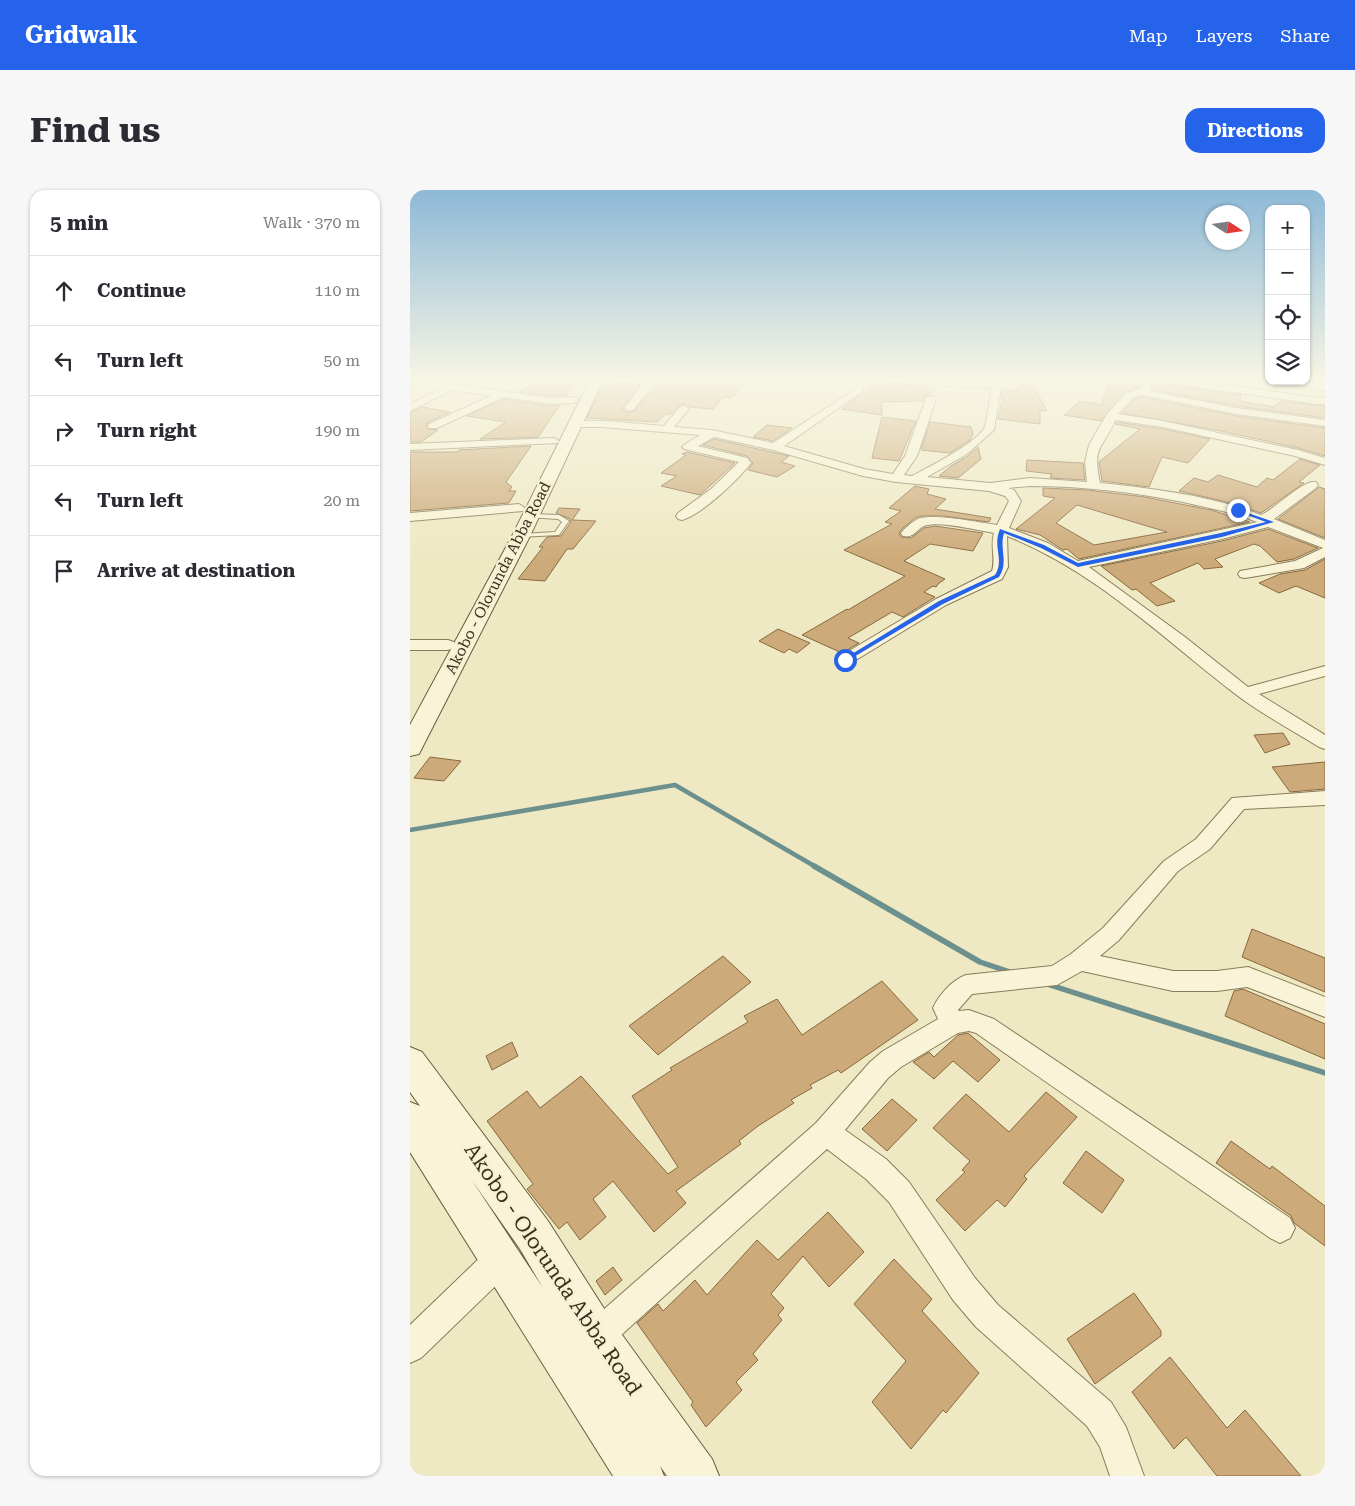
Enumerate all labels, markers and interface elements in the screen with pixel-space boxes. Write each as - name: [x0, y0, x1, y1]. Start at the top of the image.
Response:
- text: Gridwalk: [25, 21, 137, 49]
- text: Map: [1129, 25, 1168, 46]
- text: Layers: [1196, 25, 1252, 46]
- text: Share: [1280, 25, 1330, 46]
- button: Directions: [1185, 108, 1325, 153]
- text: Find us: [30, 110, 160, 151]
- north arrow: [1205, 205, 1250, 250]
- map controls: [1265, 205, 1310, 385]
- button: +: [1265, 205, 1310, 250]
- text: 5 min: [50, 211, 108, 235]
- text: Walk · 370 m: [263, 213, 360, 232]
- button: −: [1265, 250, 1310, 295]
- icon: ahead: [50, 277, 78, 305]
- text: Continue: [97, 279, 186, 302]
- text: 110 m: [314, 281, 360, 300]
- button: locate: [1265, 295, 1310, 340]
- button: layers: [1265, 340, 1310, 385]
- icon: left: [50, 347, 78, 375]
- text: Turn left: [97, 349, 183, 372]
- text: 50 m: [323, 351, 360, 370]
- icon: right: [50, 417, 78, 445]
- text: Turn right: [97, 419, 197, 442]
- text: 190 m: [314, 421, 360, 440]
- street label: Akobo - Olorunda Abba Road: [442, 479, 555, 677]
- icon: left: [50, 487, 78, 515]
- text: Turn left: [97, 489, 183, 512]
- text: 20 m: [323, 491, 360, 510]
- route end: [1227, 499, 1250, 522]
- icon: arrive: [50, 557, 78, 585]
- text: Arrive at destination: [97, 559, 295, 582]
- route start: [834, 649, 857, 672]
- street label: Akobo - Olorunda Abba Road: [460, 1139, 647, 1400]

